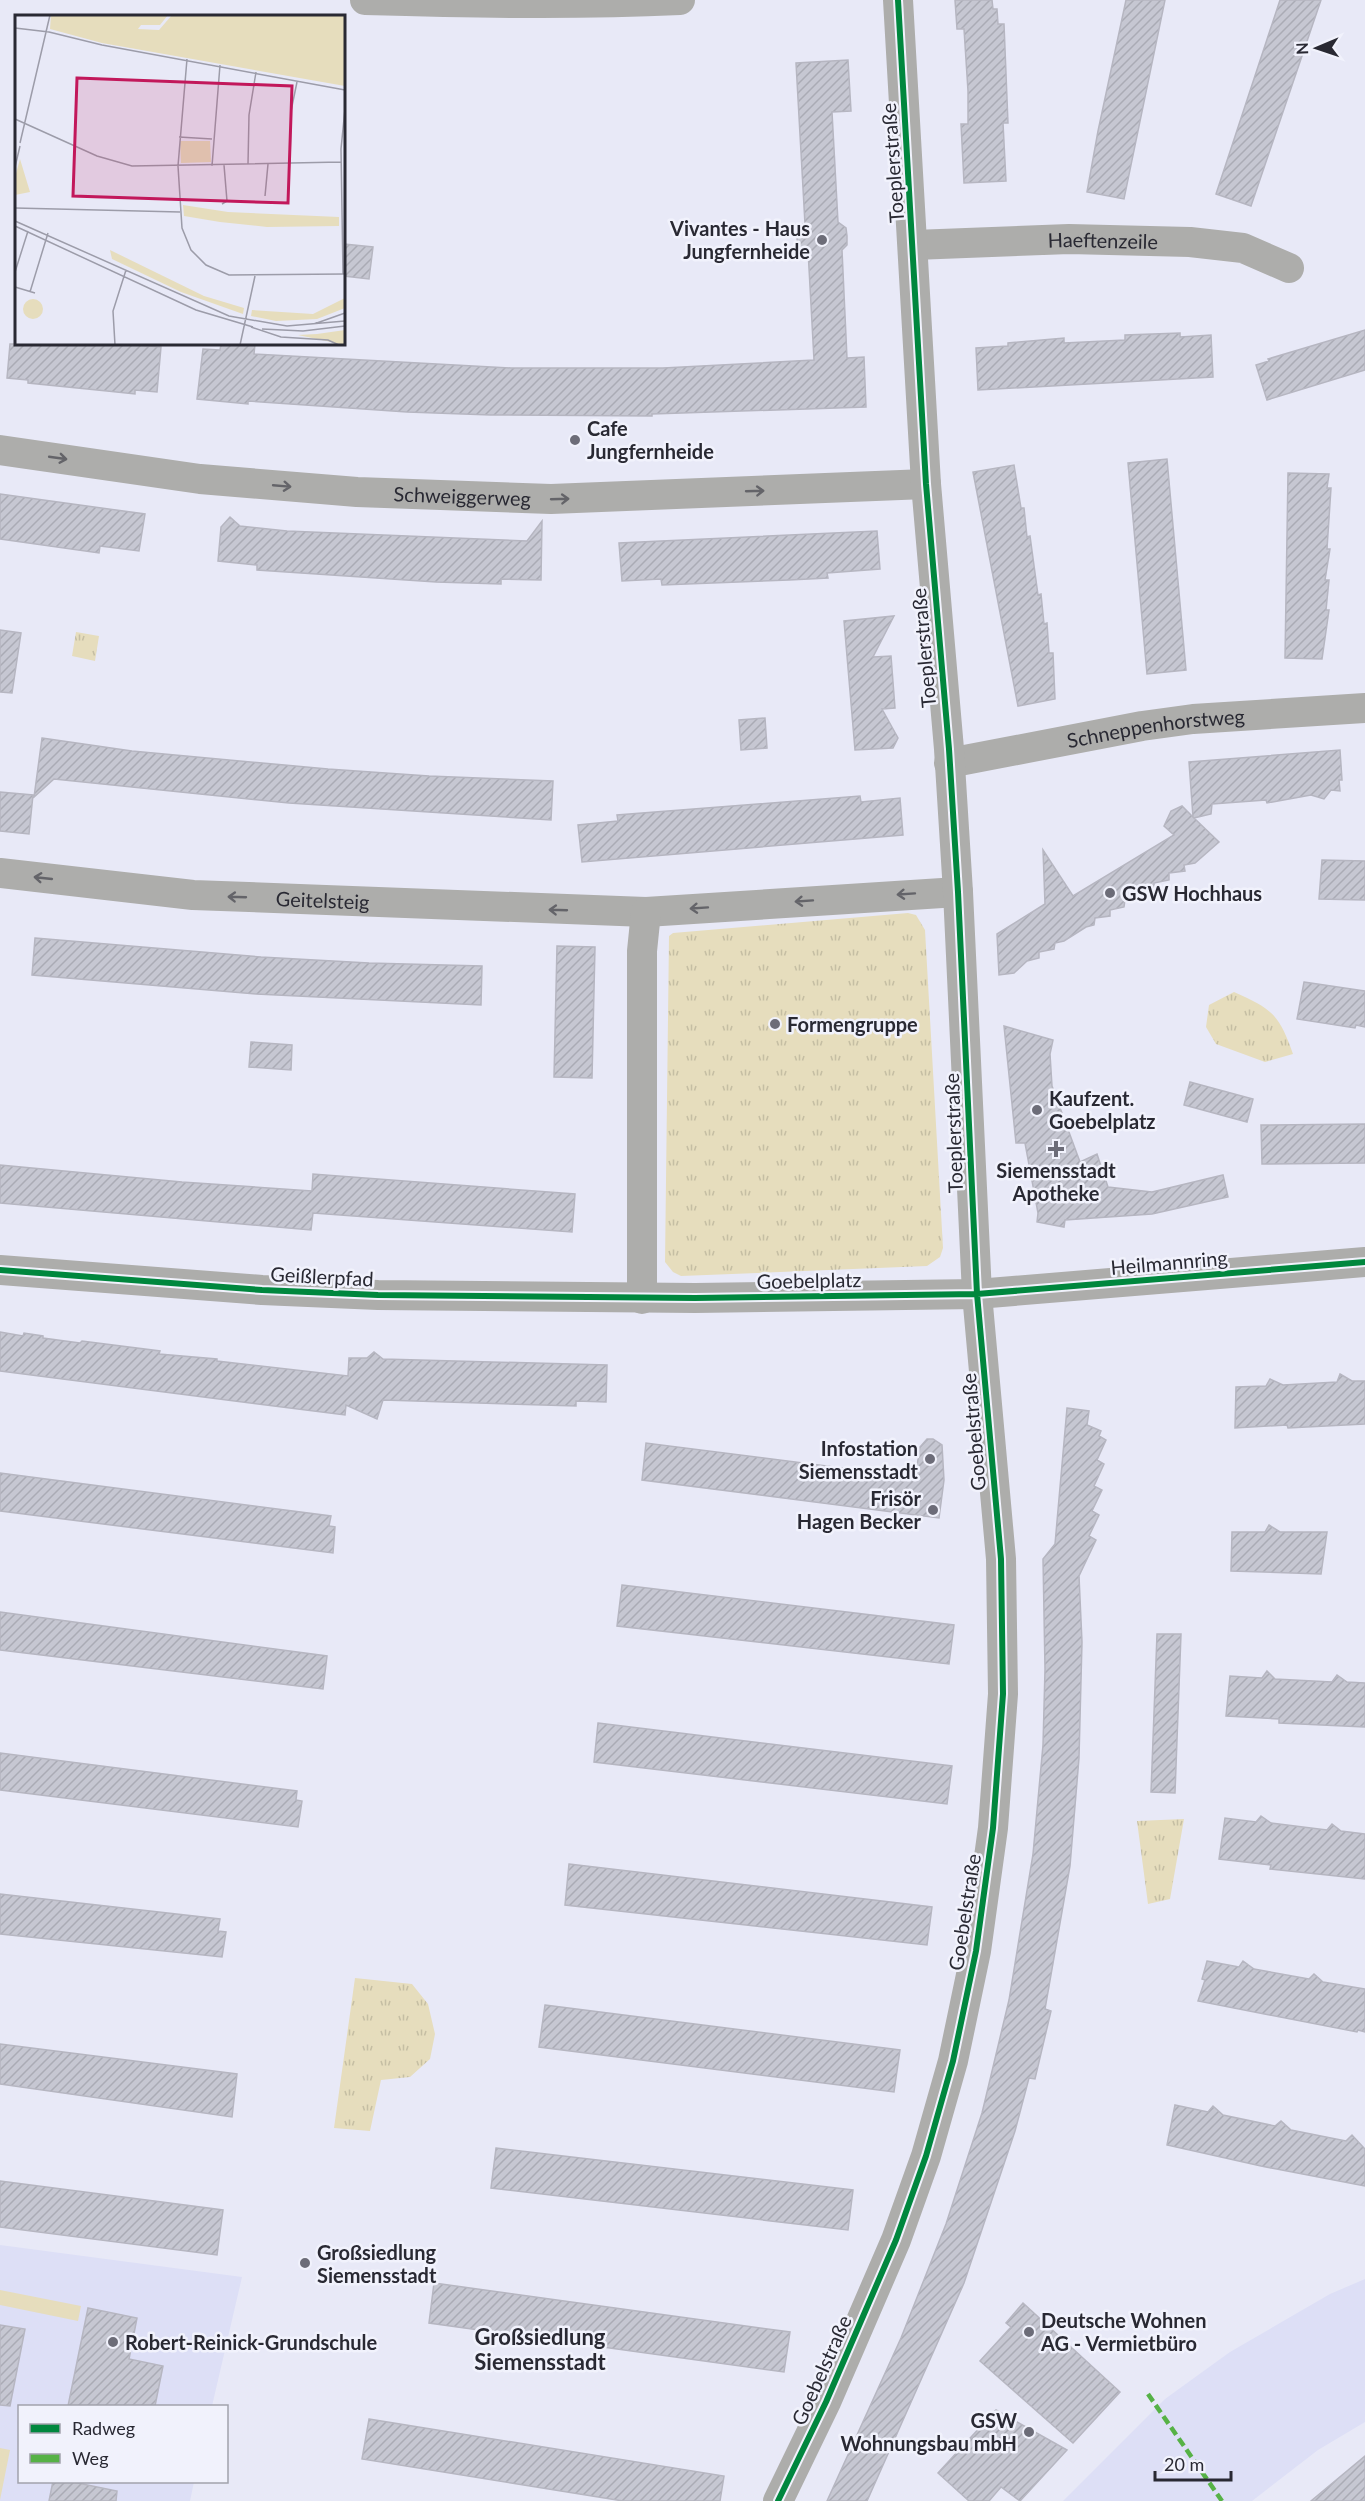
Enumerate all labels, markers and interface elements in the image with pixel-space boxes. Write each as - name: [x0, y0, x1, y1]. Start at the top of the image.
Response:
- inset map: [15, 15, 345, 345]
- north arrow: [1287, 18, 1347, 78]
- text: N: [1292, 42, 1311, 55]
- street label: Toeplerstraße: [876, 102, 908, 224]
- place label: Vivantes - Haus Jungfernheide: [669, 216, 810, 263]
- street label: Haeftenzeile: [1047, 227, 1158, 253]
- marker: Vivantes - Haus Jungfernheide: [815, 233, 829, 247]
- place label: Cafe Jungfernheide: [587, 416, 714, 463]
- marker: Cafe Jungfernheide: [568, 433, 582, 447]
- one-way arrow: [47, 453, 67, 464]
- one-way arrow: [271, 480, 291, 491]
- street label: Schweiggerweg: [393, 481, 531, 510]
- one-way arrow: [745, 486, 765, 497]
- one-way arrow: [550, 493, 570, 505]
- street label: Toeplerstraße: [906, 587, 940, 709]
- street label: Schneppenhorstweg: [1065, 704, 1245, 752]
- one-way arrow: [33, 872, 53, 883]
- place label: GSW Hochhaus: [1122, 881, 1262, 905]
- street label: Geitelsteig: [275, 886, 370, 914]
- marker: GSW Hochhaus: [1103, 886, 1117, 900]
- one-way arrow: [897, 889, 917, 900]
- one-way arrow: [227, 891, 247, 902]
- one-way arrow: [794, 896, 814, 907]
- one-way arrow: [690, 903, 710, 914]
- one-way arrow: [548, 904, 568, 915]
- place label: Formengruppe: [787, 1012, 918, 1036]
- marker: Formengruppe: [768, 1017, 782, 1031]
- street label: Toeplerstraße: [939, 1073, 967, 1193]
- place label: Kaufzent. Goebelplatz: [1049, 1086, 1156, 1133]
- marker: Kaufzent. Goebelplatz: [1030, 1103, 1044, 1117]
- marker: Siemensstadt Apotheke: [1049, 1142, 1063, 1156]
- place label: Siemensstadt Apotheke: [996, 1158, 1116, 1205]
- street label: Heilmannring: [1109, 1245, 1229, 1279]
- street label: Geißlerpfad: [270, 1261, 374, 1291]
- street label: Goebelplatz: [756, 1267, 862, 1293]
- street label: Goebelstraße: [956, 1372, 990, 1492]
- place label: Infostation Siemensstadt: [799, 1436, 919, 1483]
- marker: Infostation Siemensstadt: [923, 1452, 937, 1466]
- place label: Frisör Hagen Becker: [797, 1486, 922, 1533]
- marker: Frisör Hagen Becker: [926, 1503, 940, 1517]
- street label: Goebelstraße: [943, 1852, 985, 1972]
- place label: Großsiedlung Siemensstadt: [317, 2240, 437, 2287]
- marker: Großsiedlung Siemensstadt: [298, 2256, 312, 2270]
- place label: Deutsche Wohnen AG - Vermietbüro: [1040, 2308, 1206, 2355]
- street label: Goebelstraße: [786, 2311, 856, 2429]
- district label: Großsiedlung Siemensstadt: [474, 2323, 606, 2375]
- marker: Deutsche Wohnen AG - Vermietbüro: [1022, 2325, 1036, 2339]
- place label: Robert-Reinick-Grundschule: [125, 2330, 377, 2354]
- marker: Robert-Reinick-Grundschule: [106, 2335, 120, 2349]
- legend: [18, 2405, 228, 2483]
- place label: GSW Wohnungsbau mbH: [840, 2408, 1017, 2455]
- text: Radweg: [72, 2417, 135, 2439]
- marker: GSW Wohnungsbau mbH: [1022, 2425, 1036, 2439]
- scale bar: [1155, 2444, 1232, 2482]
- text: Weg: [72, 2447, 109, 2469]
- text: 20 m: [1164, 2453, 1204, 2475]

